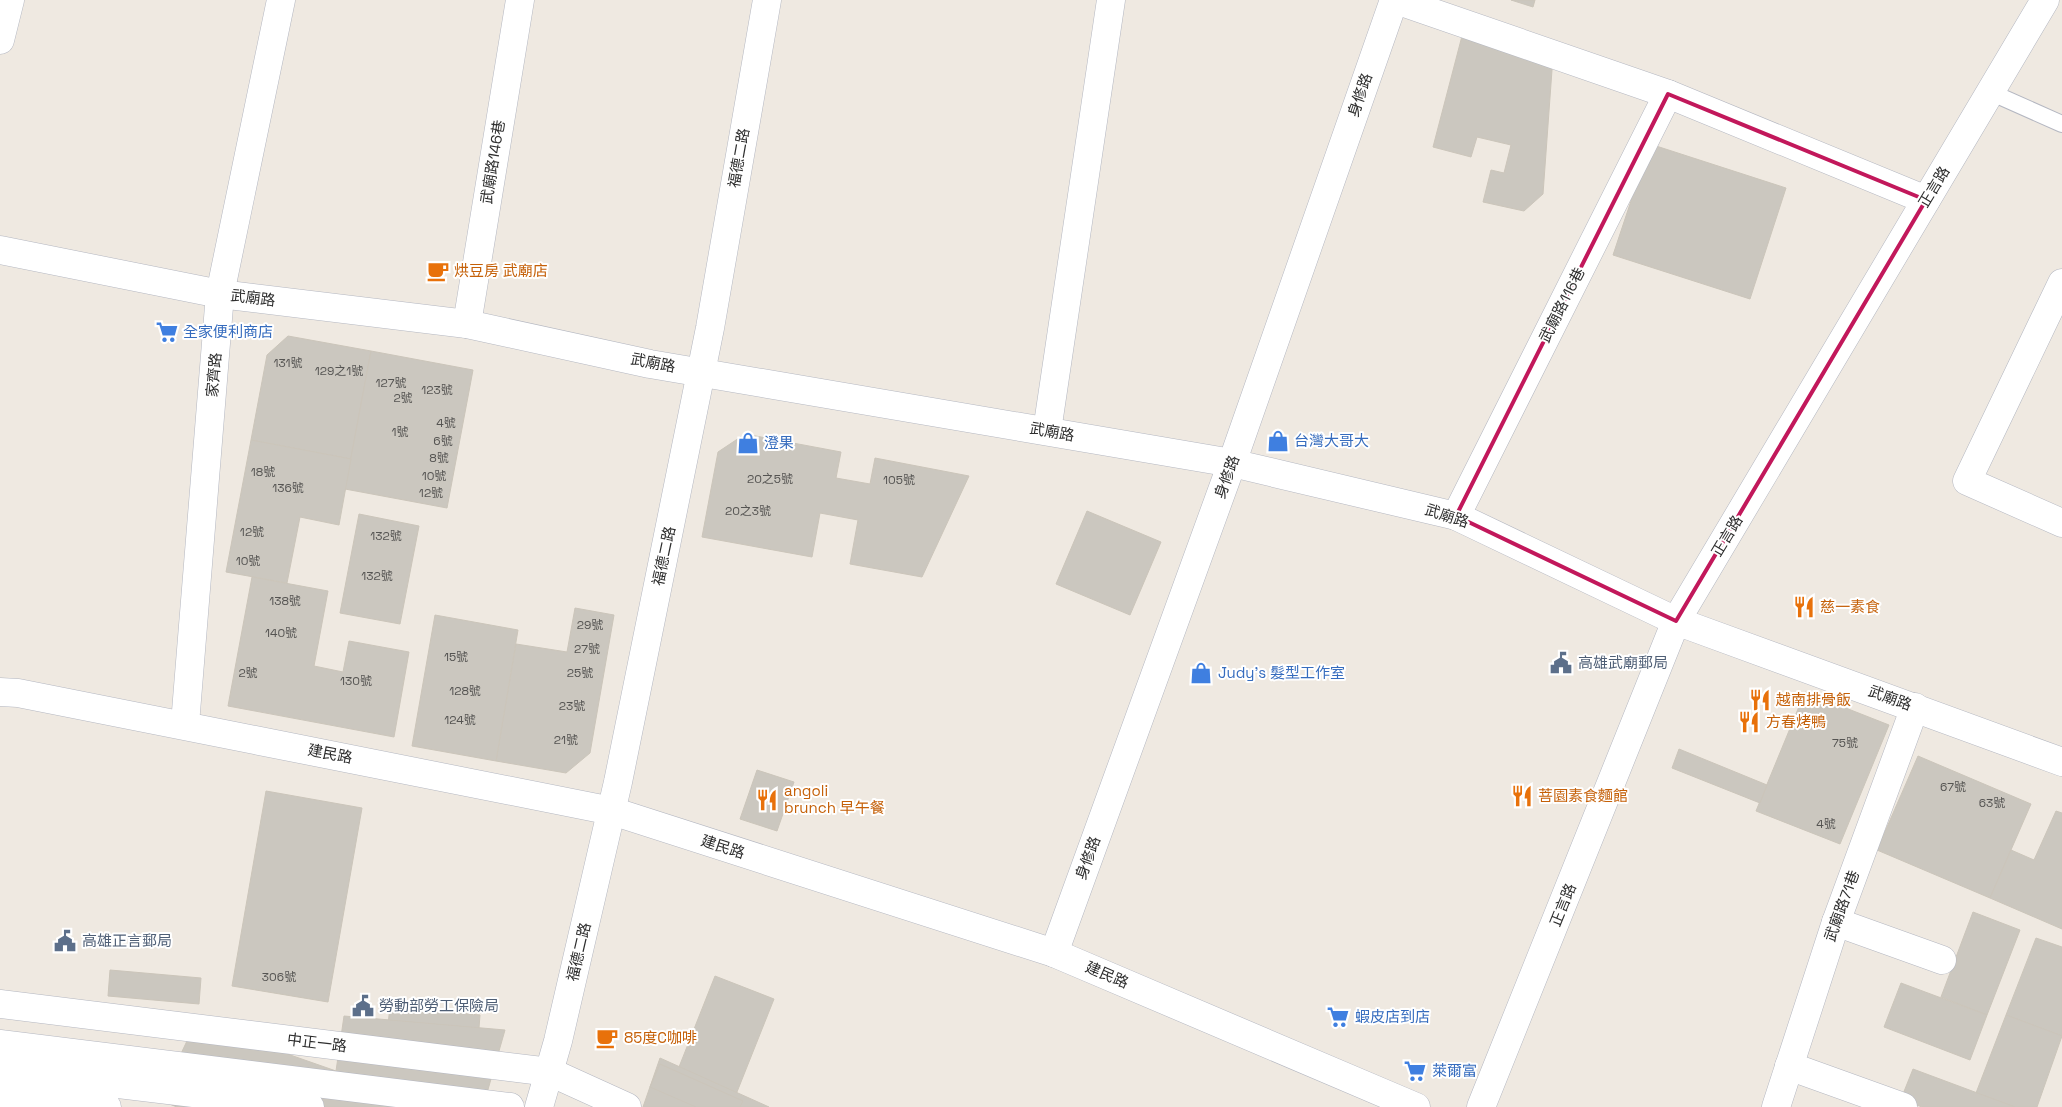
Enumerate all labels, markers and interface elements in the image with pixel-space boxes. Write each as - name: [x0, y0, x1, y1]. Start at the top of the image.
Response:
- street label: 身修路: [1343, 70, 1376, 119]
- street label: 武廟路146巷: [476, 119, 509, 205]
- street label: 福德二路: [724, 127, 753, 189]
- street label: 正言路: [1914, 163, 1953, 211]
- cafe icon: 烘豆房 武廟店: [425, 258, 451, 284]
- place label: 烘豆房 武廟店: [454, 261, 548, 280]
- street label: 武廟路116巷: [1535, 264, 1589, 345]
- street label: 武廟路: [230, 285, 277, 310]
- supermarket icon: 全家便利商店: [154, 319, 180, 345]
- place label: 全家便利商店: [183, 322, 273, 341]
- street label: 武廟路: [629, 349, 677, 376]
- street label: 家齊路: [202, 352, 225, 398]
- house number: 131號: [273, 355, 303, 371]
- house number: 129之1號: [315, 363, 363, 379]
- house number: 127號: [376, 375, 406, 391]
- house number: 123號: [421, 382, 453, 398]
- house number: 2號: [393, 390, 413, 406]
- house number: 4號: [436, 415, 456, 431]
- street label: 武廟路: [1028, 418, 1076, 445]
- house number: 1號: [391, 424, 409, 440]
- shop icon: 台灣大哥大: [1265, 428, 1291, 454]
- shop icon: 澄果: [735, 430, 761, 456]
- place label: 台灣大哥大: [1294, 431, 1369, 450]
- house number: 6號: [433, 433, 453, 449]
- place label: 澄果: [764, 433, 794, 452]
- house number: 8號: [429, 450, 449, 466]
- street label: 身修路: [1210, 452, 1243, 501]
- house number: 18號: [251, 464, 275, 480]
- house number: 10號: [422, 468, 446, 484]
- house number: 20之5號: [747, 471, 793, 487]
- house number: 105號: [883, 472, 915, 488]
- house number: 136號: [272, 480, 304, 496]
- house number: 12號: [419, 485, 443, 501]
- street label: 武廟路: [1423, 500, 1471, 532]
- house number: 20之3號: [725, 503, 771, 519]
- street label: 正言路: [1707, 512, 1746, 560]
- house number: 12號: [240, 524, 264, 540]
- street label: 福德二路: [648, 525, 679, 587]
- house number: 132號: [370, 528, 402, 544]
- house number: 10號: [236, 553, 260, 569]
- house number: 132號: [361, 568, 393, 584]
- house number: 138號: [269, 593, 301, 609]
- restaurant icon: 慈一素食: [1791, 594, 1817, 620]
- place label: 慈一素食: [1820, 597, 1880, 616]
- house number: 29號: [577, 617, 603, 633]
- house number: 140號: [265, 625, 297, 641]
- house number: 27號: [574, 641, 600, 657]
- house number: 15號: [444, 649, 468, 665]
- public building icon: 高雄武廟郵局: [1548, 650, 1574, 676]
- place label: 高雄武廟郵局: [1578, 653, 1668, 672]
- shop icon: Judy's 髮型工作室: [1188, 660, 1214, 686]
- place label: Judy's 髮型工作室: [1218, 663, 1345, 682]
- house number: 2號: [238, 665, 258, 681]
- house number: 25號: [567, 665, 593, 681]
- house number: 130號: [340, 673, 372, 689]
- street label: 武廟路: [1866, 681, 1915, 714]
- house number: 128號: [449, 683, 481, 699]
- restaurant icon: 越南排骨飯: [1747, 687, 1773, 713]
- place label: 越南排骨飯: [1776, 690, 1851, 709]
- house number: 23號: [559, 698, 585, 714]
- restaurant icon: 方春烤鴨: [1736, 709, 1762, 735]
- house number: 124號: [444, 712, 476, 728]
- place label: 方春烤鴨: [1766, 712, 1826, 731]
- house number: 21號: [554, 732, 578, 748]
- house number: 75號: [1832, 735, 1858, 751]
- street label: 建民路: [306, 740, 354, 767]
- house number: 67號: [1940, 779, 1966, 795]
- place label: angoli brunch 早午餐: [784, 781, 885, 817]
- restaurant icon: 菩園素食麵館: [1509, 783, 1535, 809]
- place label: 菩園素食麵館: [1538, 786, 1628, 805]
- restaurant icon: angoli brunch 早午餐: [754, 787, 780, 813]
- house number: 63號: [1979, 795, 2005, 811]
- house number: 4號: [1816, 816, 1836, 832]
- street label: 建民路: [699, 831, 747, 863]
- street label: 身修路: [1071, 833, 1104, 882]
- street label: 武廟路71巷: [1820, 868, 1863, 944]
- street label: 正言路: [1545, 880, 1580, 929]
- street label: 福德二路: [563, 921, 595, 983]
- public building icon: 高雄正言郵局: [52, 928, 78, 954]
- place label: 高雄正言郵局: [82, 931, 172, 950]
- street label: 建民路: [1083, 957, 1132, 992]
- house number: 306號: [262, 969, 296, 985]
- public building icon: 勞動部勞工保險局: [350, 993, 376, 1019]
- place label: 勞動部勞工保險局: [379, 996, 499, 1015]
- supermarket icon: 蝦皮店到店: [1325, 1004, 1351, 1030]
- place label: 蝦皮店到店: [1355, 1007, 1430, 1026]
- cafe icon: 85度C咖啡: [594, 1025, 620, 1051]
- place label: 85度C咖啡: [624, 1028, 697, 1047]
- street label: 中正一路: [286, 1029, 348, 1056]
- supermarket icon: 萊爾富: [1402, 1058, 1428, 1084]
- place label: 萊爾富: [1432, 1061, 1477, 1080]

